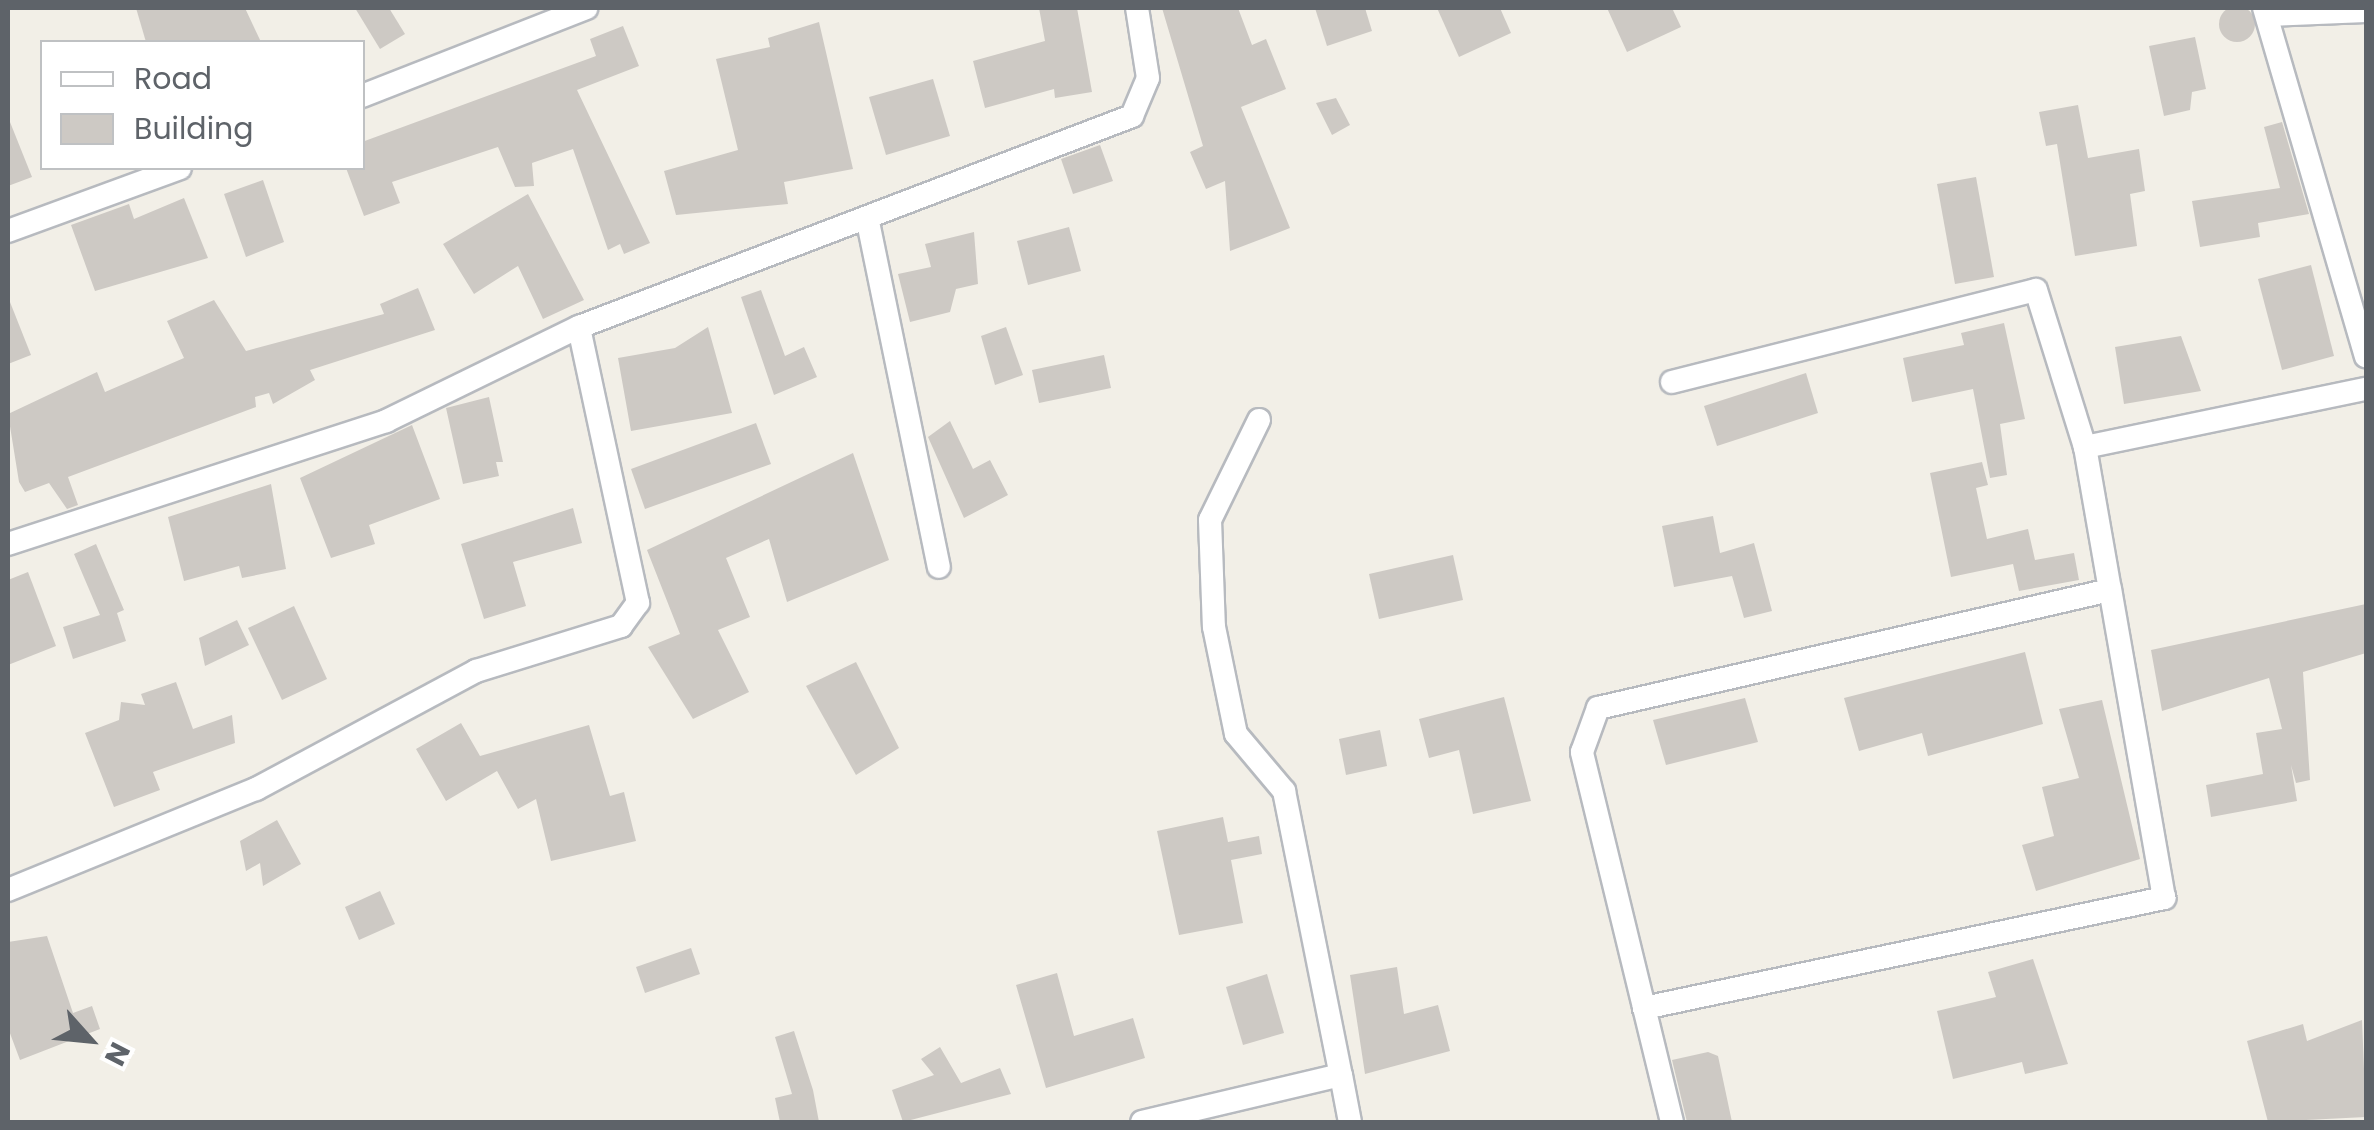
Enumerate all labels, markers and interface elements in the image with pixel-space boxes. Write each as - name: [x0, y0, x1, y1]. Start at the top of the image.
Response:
- legend: [40, 40, 365, 170]
- text: Road: [134, 57, 212, 100]
- text: Building: [134, 107, 254, 150]
- north arrow: [40, 990, 140, 1090]
- text: N: [95, 1036, 139, 1072]

